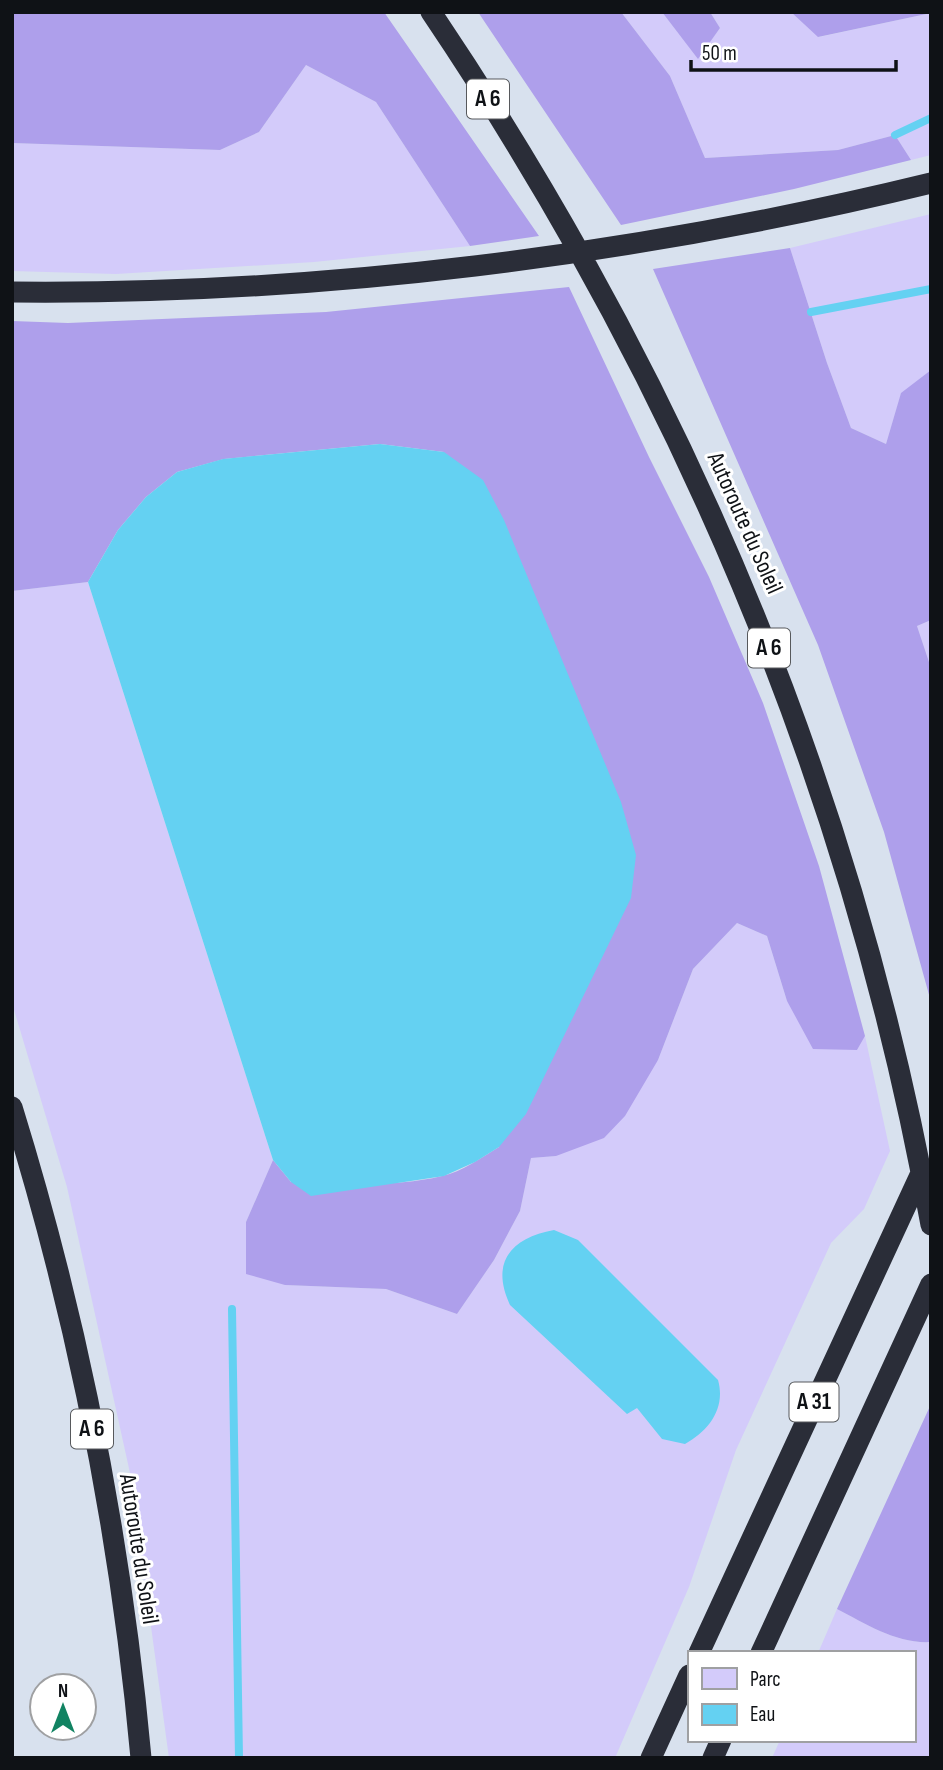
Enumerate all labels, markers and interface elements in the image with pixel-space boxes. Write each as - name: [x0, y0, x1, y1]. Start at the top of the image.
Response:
- scale bar: [691, 28, 896, 72]
- text: 50 m: [702, 41, 737, 66]
- road number: A 6: [467, 80, 509, 118]
- street label: Autoroute du Soleil: [701, 447, 789, 598]
- road number: A 6: [748, 628, 790, 668]
- road number: A 31: [790, 1382, 838, 1422]
- road number: A 6: [71, 1410, 113, 1448]
- street label: Autoroute du Soleil: [113, 1471, 165, 1626]
- legend: [688, 1651, 915, 1742]
- text: Parc: [750, 1667, 781, 1692]
- north arrow: [28, 1672, 98, 1742]
- text: N: [58, 1680, 68, 1703]
- text: Eau: [750, 1702, 775, 1727]

